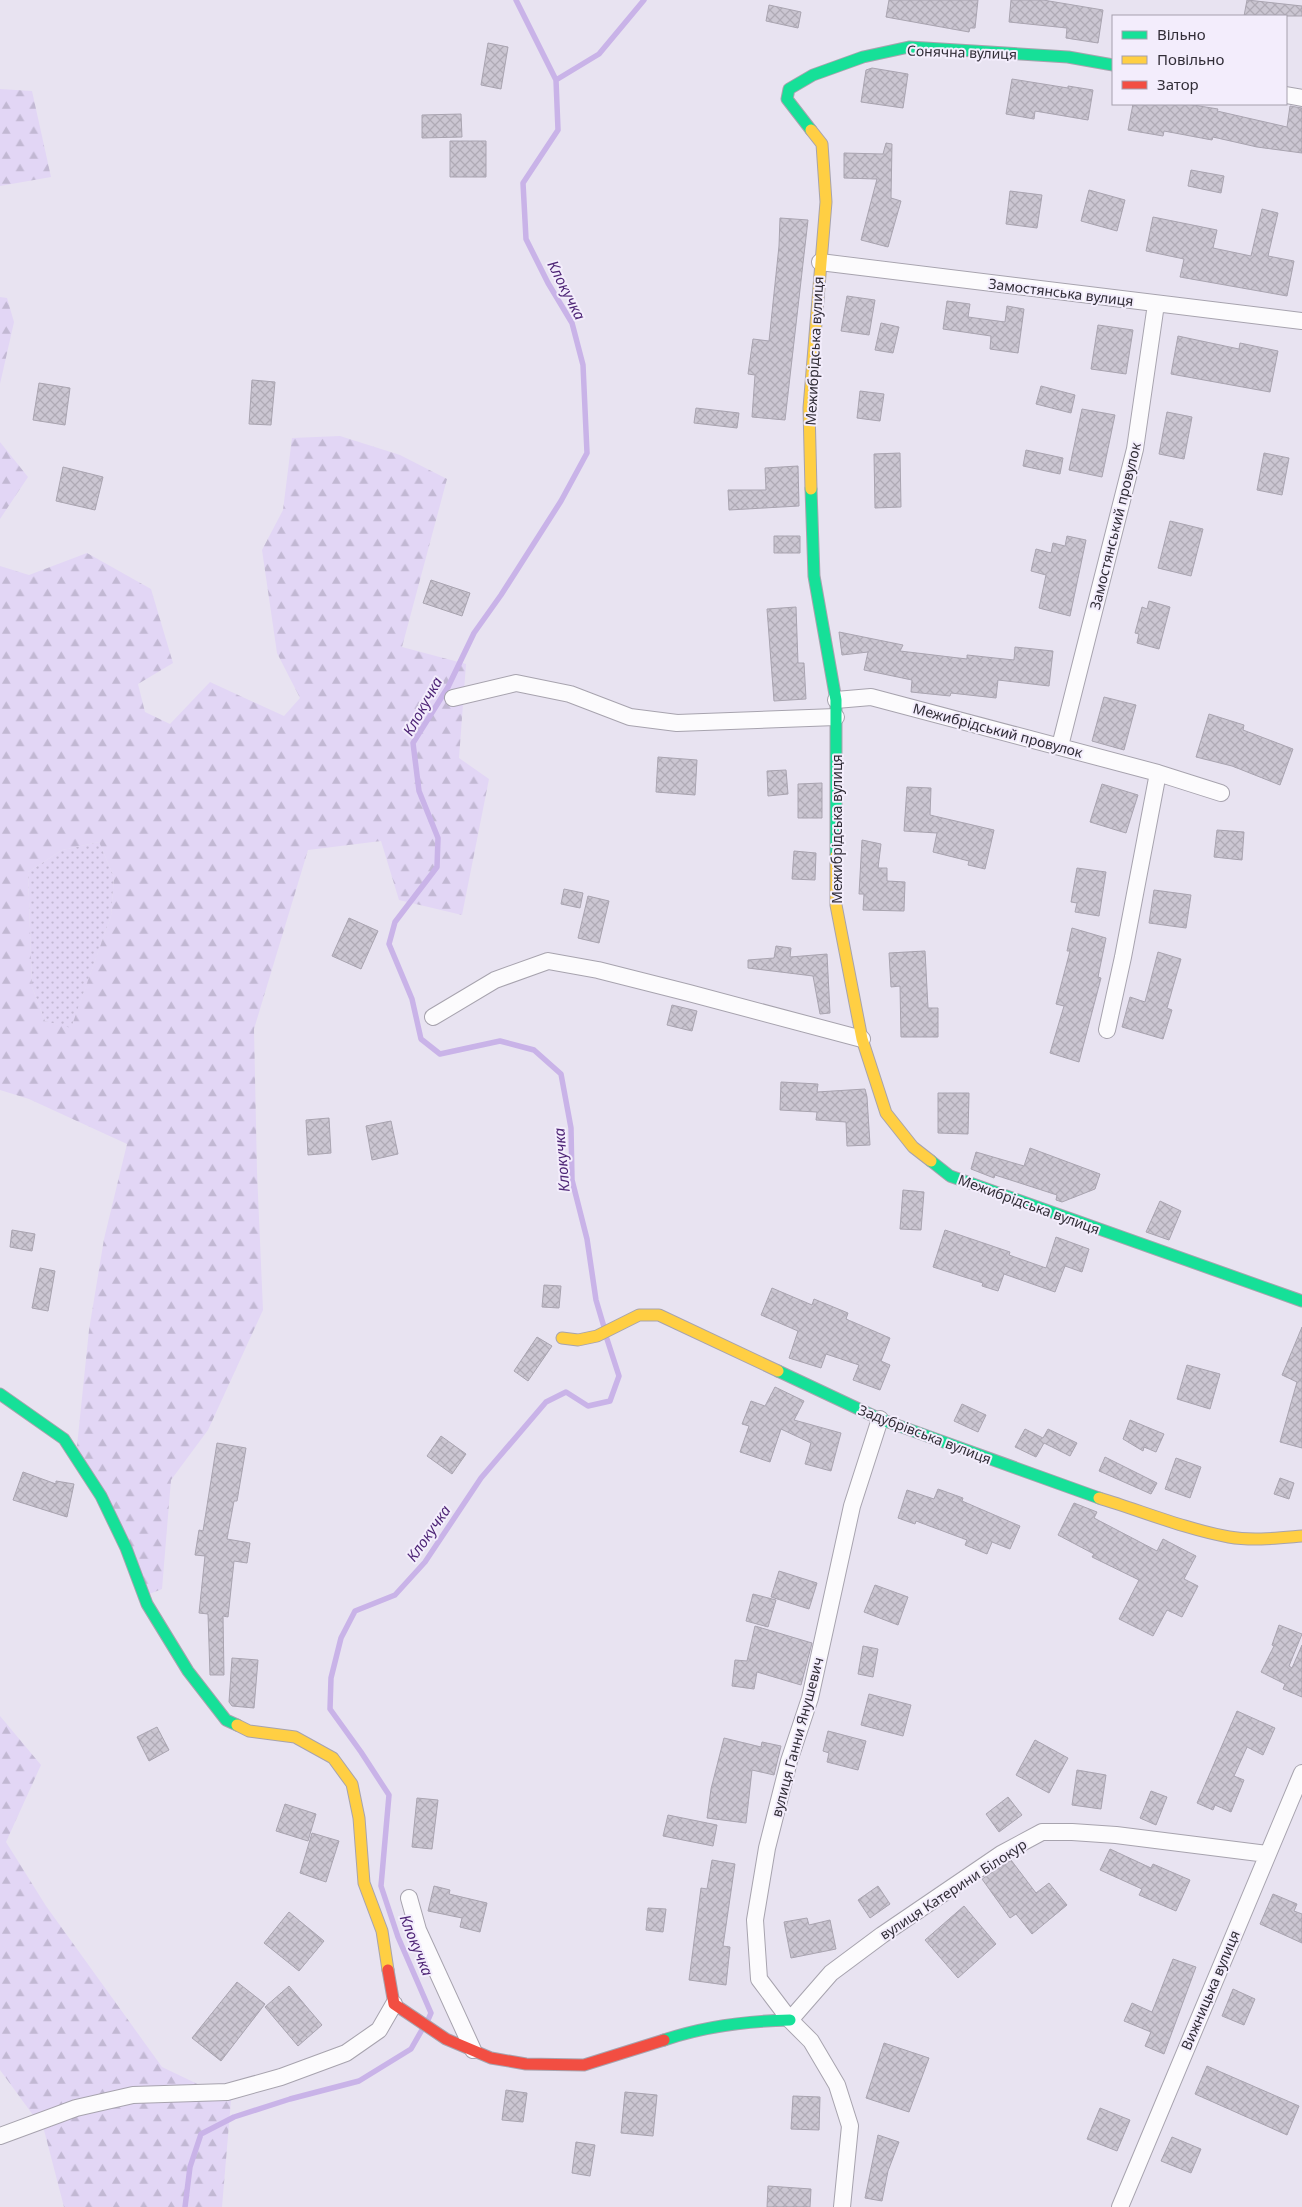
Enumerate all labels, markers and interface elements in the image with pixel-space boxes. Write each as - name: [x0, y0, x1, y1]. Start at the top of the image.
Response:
- legend: [1112, 15, 1287, 105]
- text: Вільно: [1157, 24, 1206, 44]
- street label: Сонячна вулиця: [907, 41, 1017, 63]
- text: Повільно: [1157, 49, 1224, 69]
- text: Затор: [1157, 74, 1199, 94]
- water label: Клокучка: [544, 257, 591, 324]
- street label: Замостянська вулиця: [987, 274, 1135, 310]
- street label: Межибрідська вулиця: [801, 276, 827, 426]
- street label: Замостянський провулок: [1085, 440, 1145, 611]
- water label: Клокучка: [398, 673, 447, 739]
- street label: Межибрідський провулок: [911, 698, 1085, 762]
- street label: Межибрідська вулиця: [827, 754, 846, 904]
- water label: Клокучка: [548, 1127, 574, 1193]
- street label: Межибрідська вулиця: [956, 1170, 1102, 1238]
- street label: Задубрівська вулиця: [856, 1400, 994, 1468]
- water label: Клокучка: [401, 1501, 455, 1565]
- street label: вулиця Ганни Янушевич: [766, 1655, 828, 1819]
- street label: вулиця Катерини Білокур: [876, 1834, 1030, 1944]
- water label: Клокучка: [396, 1911, 438, 1979]
- street label: Вижницька вулиця: [1176, 1927, 1244, 2053]

